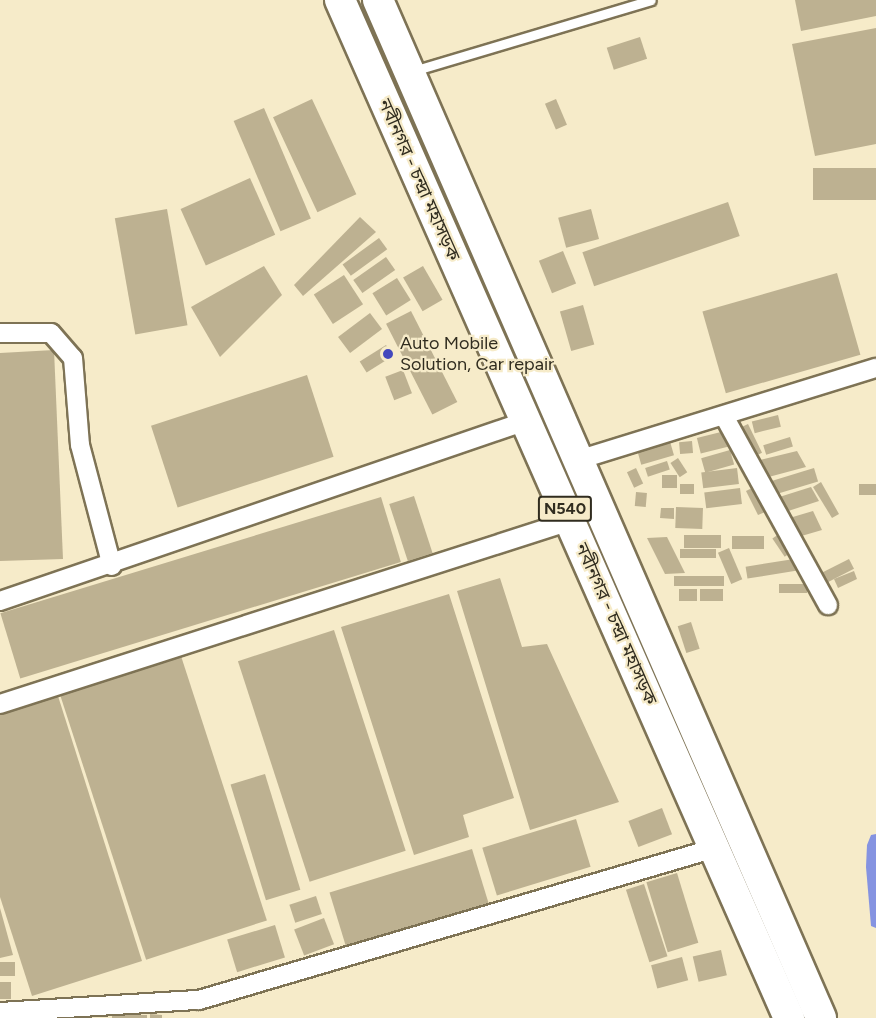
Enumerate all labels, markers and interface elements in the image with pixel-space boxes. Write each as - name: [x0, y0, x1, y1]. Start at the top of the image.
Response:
- street label: নবীনগর - চন্দ্রা মহাসড়ক: [374, 96, 464, 264]
- place label: Auto Mobile Solution, Car repair: [400, 333, 554, 376]
- marker: Auto Mobile Solution, Car repair: [381, 347, 395, 361]
- road number: N540: [536, 496, 594, 522]
- street label: নবীনগর - চন্দ্রা মহাসড়ক: [571, 540, 661, 708]

